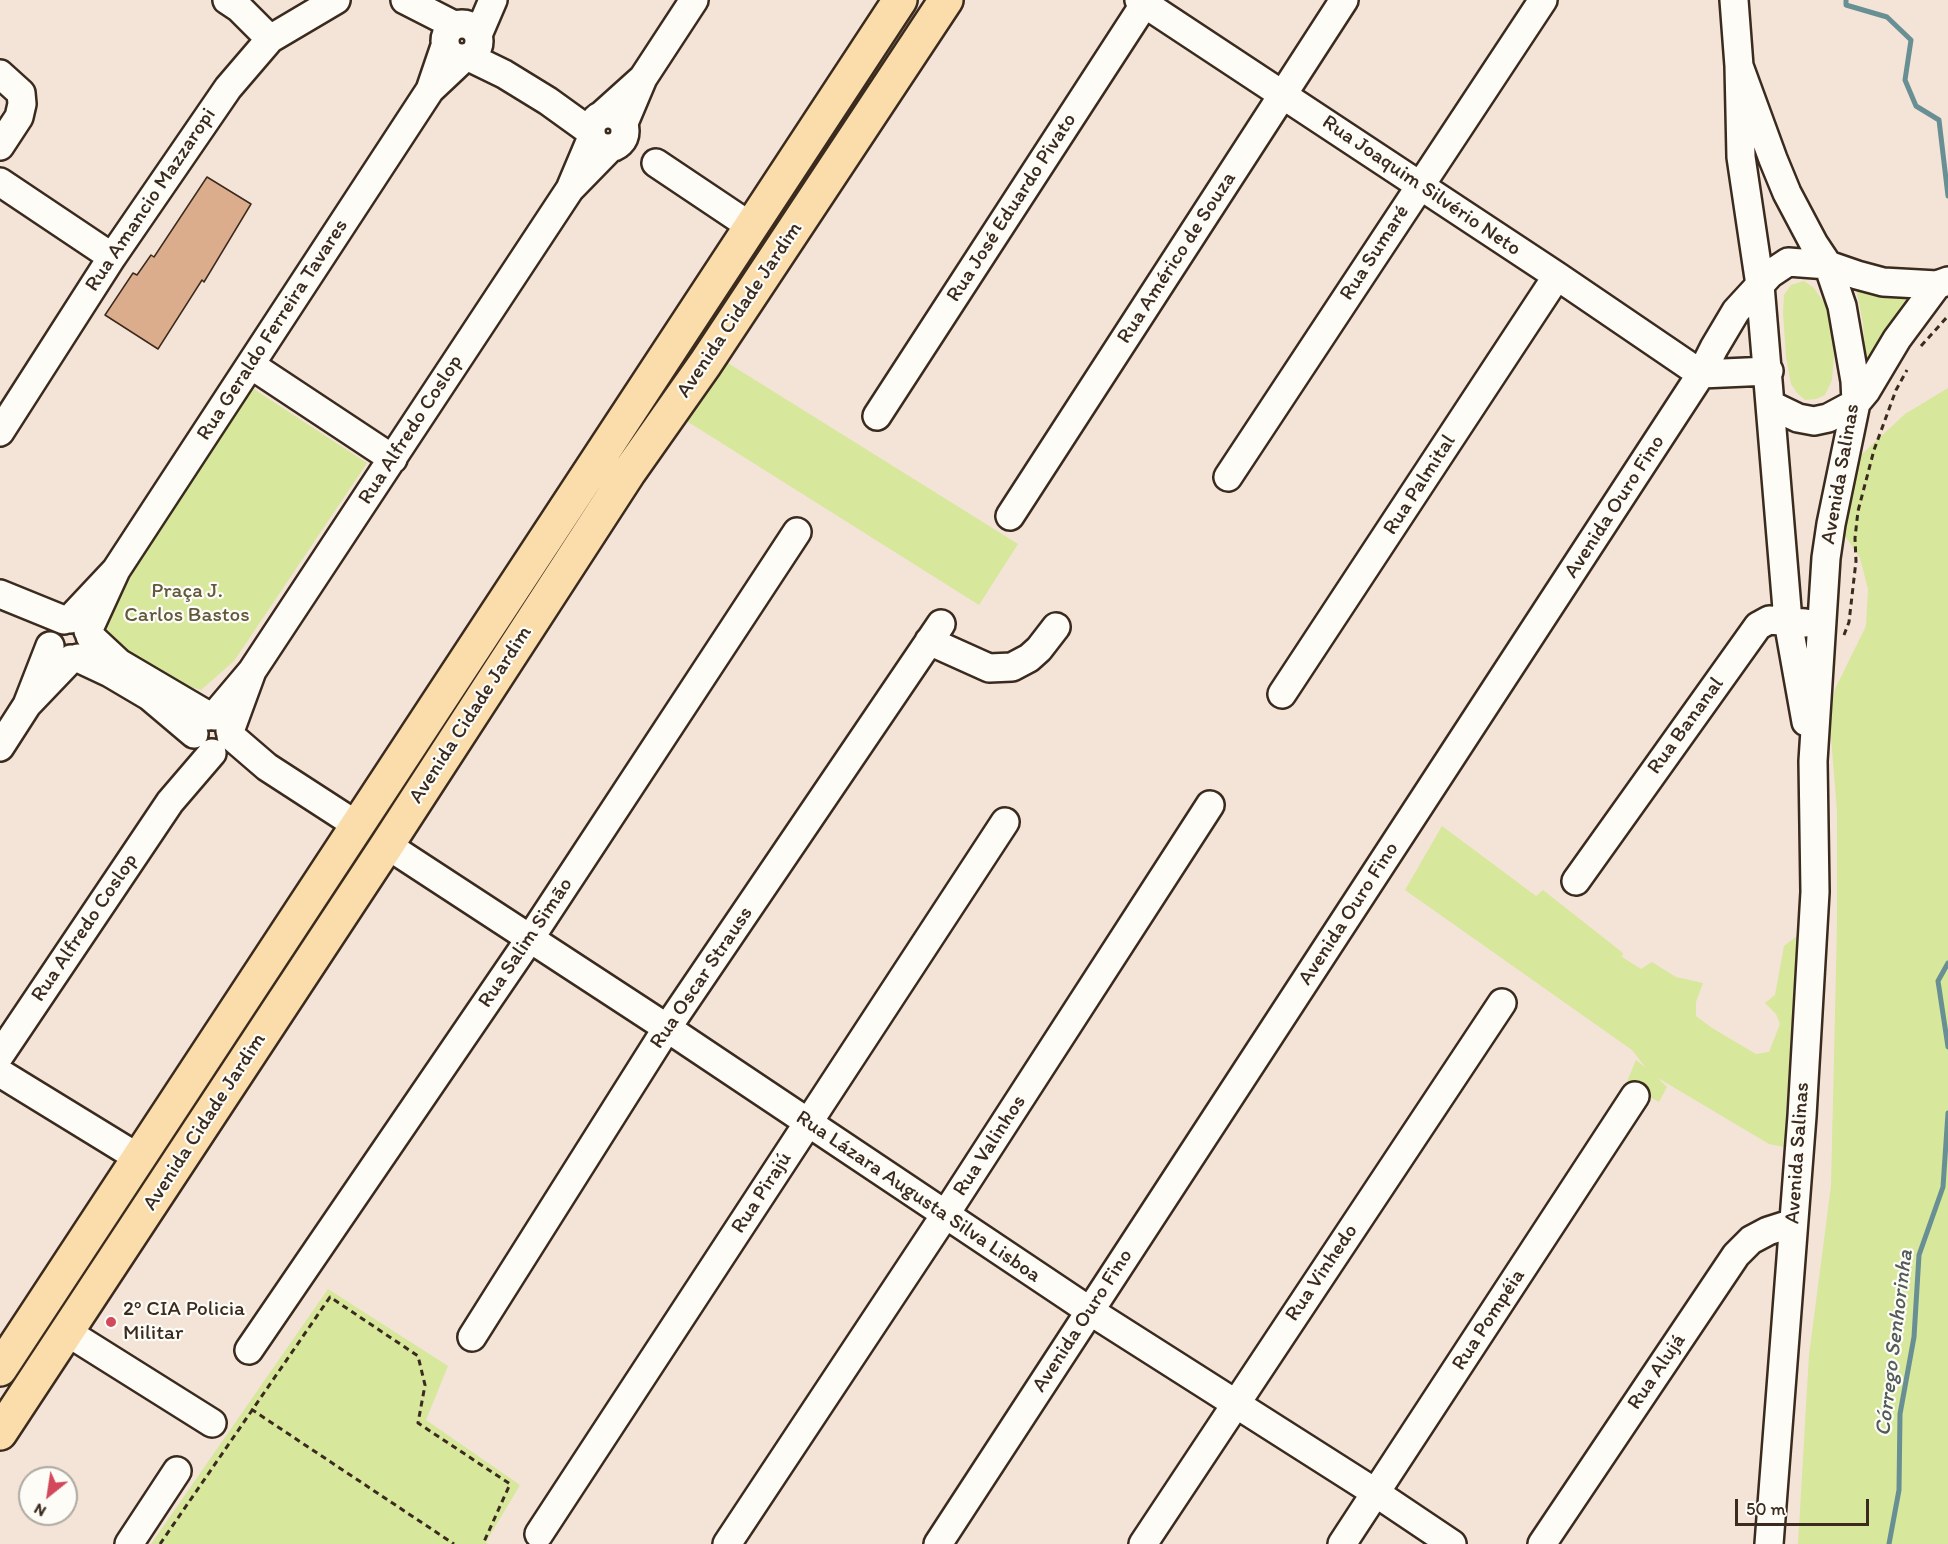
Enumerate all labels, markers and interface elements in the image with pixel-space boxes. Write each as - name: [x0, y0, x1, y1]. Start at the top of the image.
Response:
- street label: Rua Amancio Mazzaropi: [80, 104, 222, 296]
- street label: Rua José Eduardo Pivato: [942, 109, 1082, 307]
- street label: Rua Joaquim Silvério Neto: [1317, 110, 1525, 262]
- street label: Rua Américo de Souza: [1112, 167, 1242, 349]
- street label: Rua Sumaré: [1335, 201, 1415, 305]
- street label: Rua Geraldo Ferreira Tavares: [192, 215, 354, 445]
- street label: Avenida Cidade Jardim: [672, 217, 808, 403]
- street label: Rua Alfredo Coslop: [353, 350, 469, 510]
- street label: Avenida Salinas: [1816, 402, 1866, 546]
- street label: Rua Palmital: [1378, 430, 1462, 540]
- street label: Avenida Ouro Fino: [1559, 431, 1671, 583]
- park label: Praça J. Carlos Bastos: [124, 579, 250, 629]
- street label: Avenida Cidade Jardim: [404, 621, 538, 809]
- street label: Rua Bananal: [1642, 672, 1730, 780]
- street label: Avenida Ouro Fino: [1293, 838, 1405, 990]
- street label: Rua Alfredo Coslop: [26, 849, 144, 1007]
- street label: Rua Salim Simão: [473, 873, 579, 1013]
- street label: Rua Oscar Strauss: [645, 902, 759, 1054]
- street label: Avenida Cidade Jardim: [138, 1028, 272, 1216]
- street label: Avenida Salinas: [1780, 1081, 1816, 1225]
- street label: Rua Valinhos: [948, 1091, 1032, 1201]
- street label: Rua Lázara Augusta Silva Lisboa: [791, 1105, 1045, 1289]
- street label: Rua Pirajú: [726, 1147, 798, 1239]
- street label: Rua Vinhedo: [1280, 1220, 1364, 1326]
- street label: Avenida Ouro Fino: [1027, 1245, 1139, 1397]
- water label: Córrego Senhorinha: [1870, 1248, 1920, 1438]
- street label: Rua Pompéia: [1447, 1265, 1531, 1375]
- place label: 2º CIA Policia Militar: [123, 1297, 245, 1347]
- marker: 2º CIA Policia Militar: [104, 1315, 118, 1329]
- street label: Rua Alujá: [1622, 1329, 1692, 1415]
- north arrow: [18, 1466, 78, 1526]
- scale bar: [1738, 1487, 1872, 1525]
- text: 50 m: [1746, 1498, 1786, 1520]
- text: N: [30, 1499, 49, 1521]

